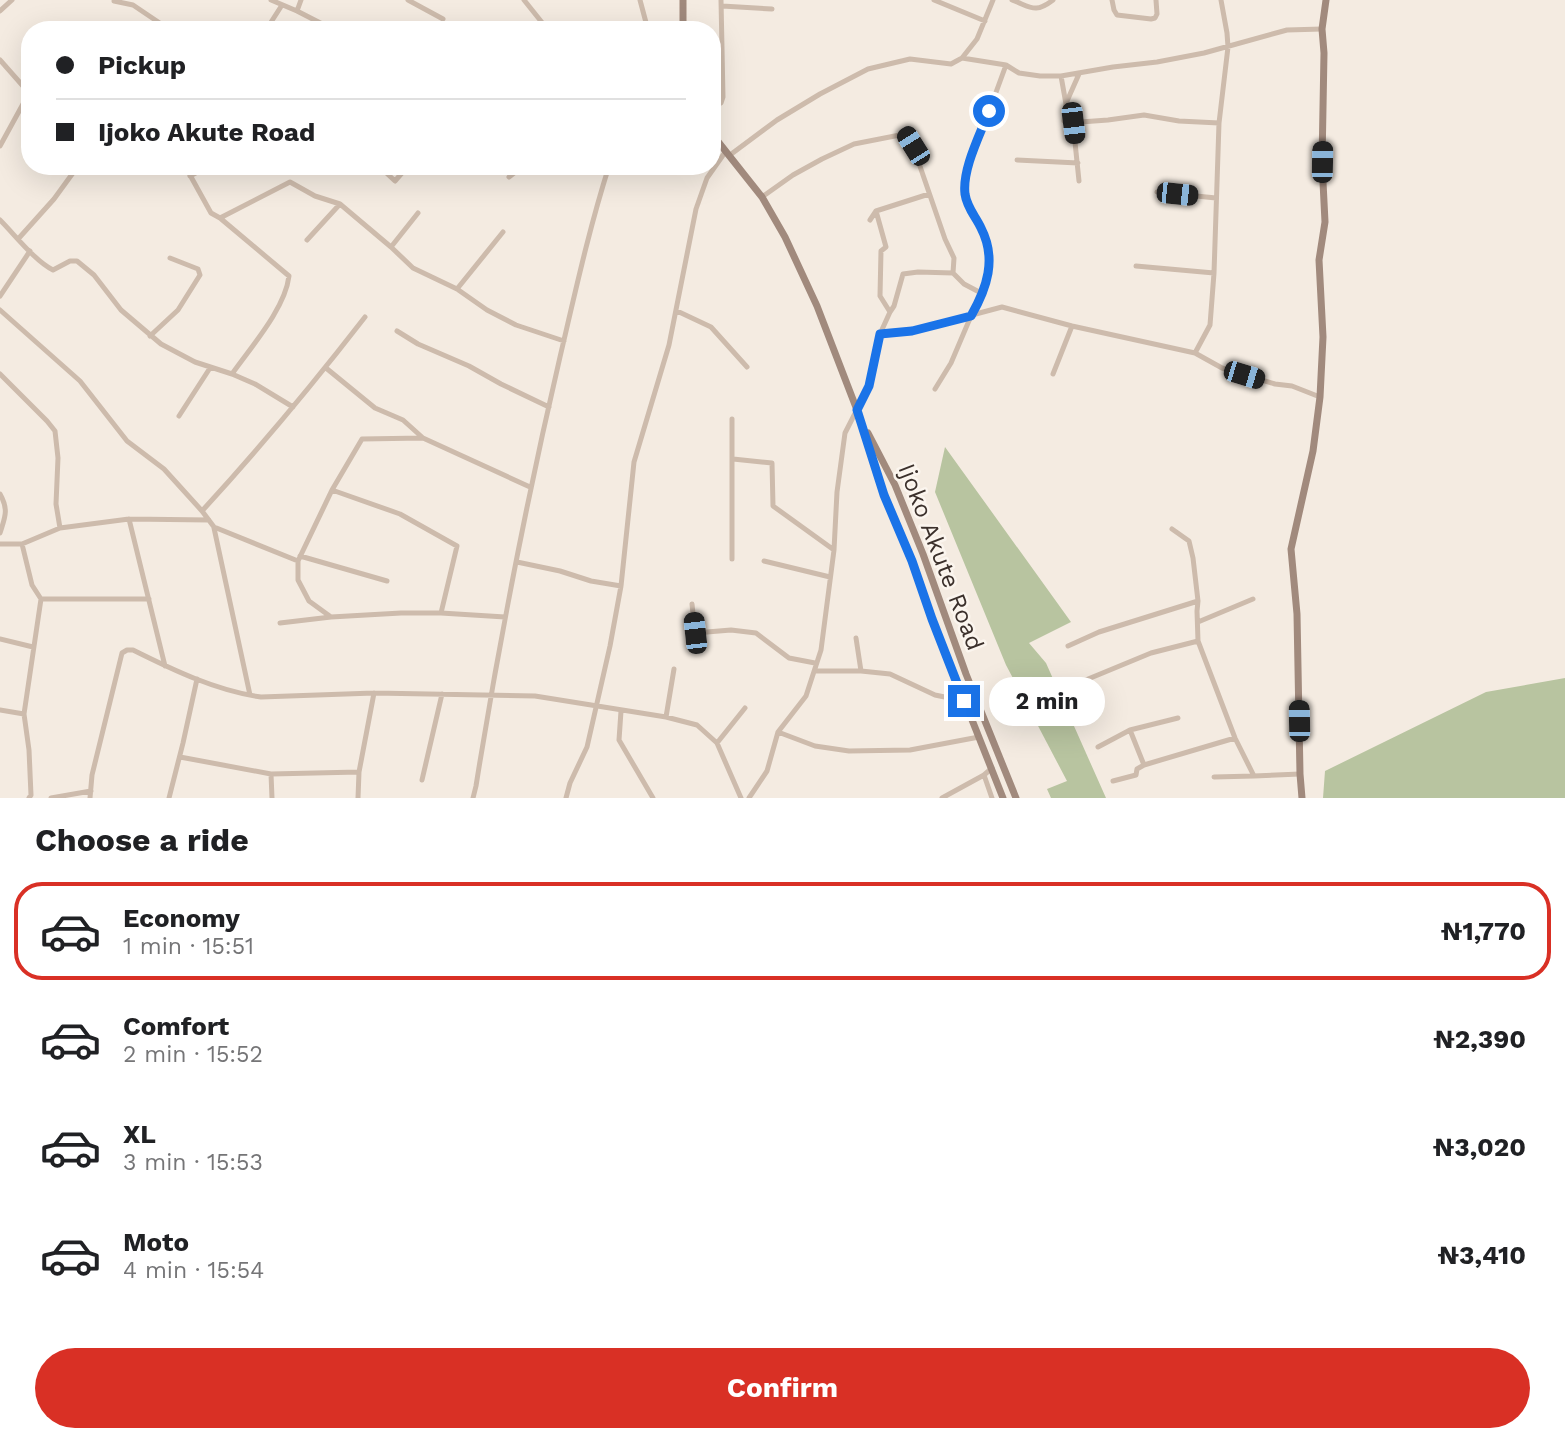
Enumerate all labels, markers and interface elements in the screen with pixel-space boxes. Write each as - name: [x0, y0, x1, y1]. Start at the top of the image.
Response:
- text: Pickup: [98, 50, 186, 80]
- route start: [973, 95, 1005, 127]
- car: [1061, 101, 1086, 145]
- text: Ijoko Akute Road: [98, 117, 315, 147]
- car: [893, 123, 934, 169]
- car: [1312, 141, 1333, 183]
- car: [1156, 181, 1199, 207]
- car: [1221, 359, 1268, 391]
- street label: Ijoko Akute Road: [893, 460, 989, 654]
- car: [683, 611, 708, 655]
- callout: 2 min: [988, 676, 1104, 726]
- route end: [948, 685, 980, 717]
- text: 2 min: [1016, 688, 1078, 715]
- car: [1289, 700, 1310, 742]
- text: Choose a ride: [35, 821, 249, 859]
- icon: car: [39, 900, 102, 963]
- text: Economy: [123, 903, 240, 933]
- text: ₦1,770: [1441, 916, 1526, 946]
- text: 1 min · 15:51: [123, 933, 254, 960]
- icon: car: [39, 1008, 102, 1071]
- text: Comfort: [123, 1011, 229, 1041]
- text: ₦2,390: [1433, 1024, 1526, 1054]
- text: 2 min · 15:52: [123, 1041, 263, 1068]
- icon: car: [39, 1116, 102, 1179]
- text: XL: [123, 1119, 156, 1149]
- text: ₦3,020: [1433, 1132, 1526, 1162]
- text: 3 min · 15:53: [123, 1149, 263, 1176]
- icon: car: [39, 1224, 102, 1287]
- text: Moto: [123, 1227, 189, 1257]
- text: ₦3,410: [1438, 1240, 1526, 1270]
- text: 4 min · 15:54: [123, 1257, 264, 1284]
- button: Confirm: [35, 1348, 1530, 1428]

